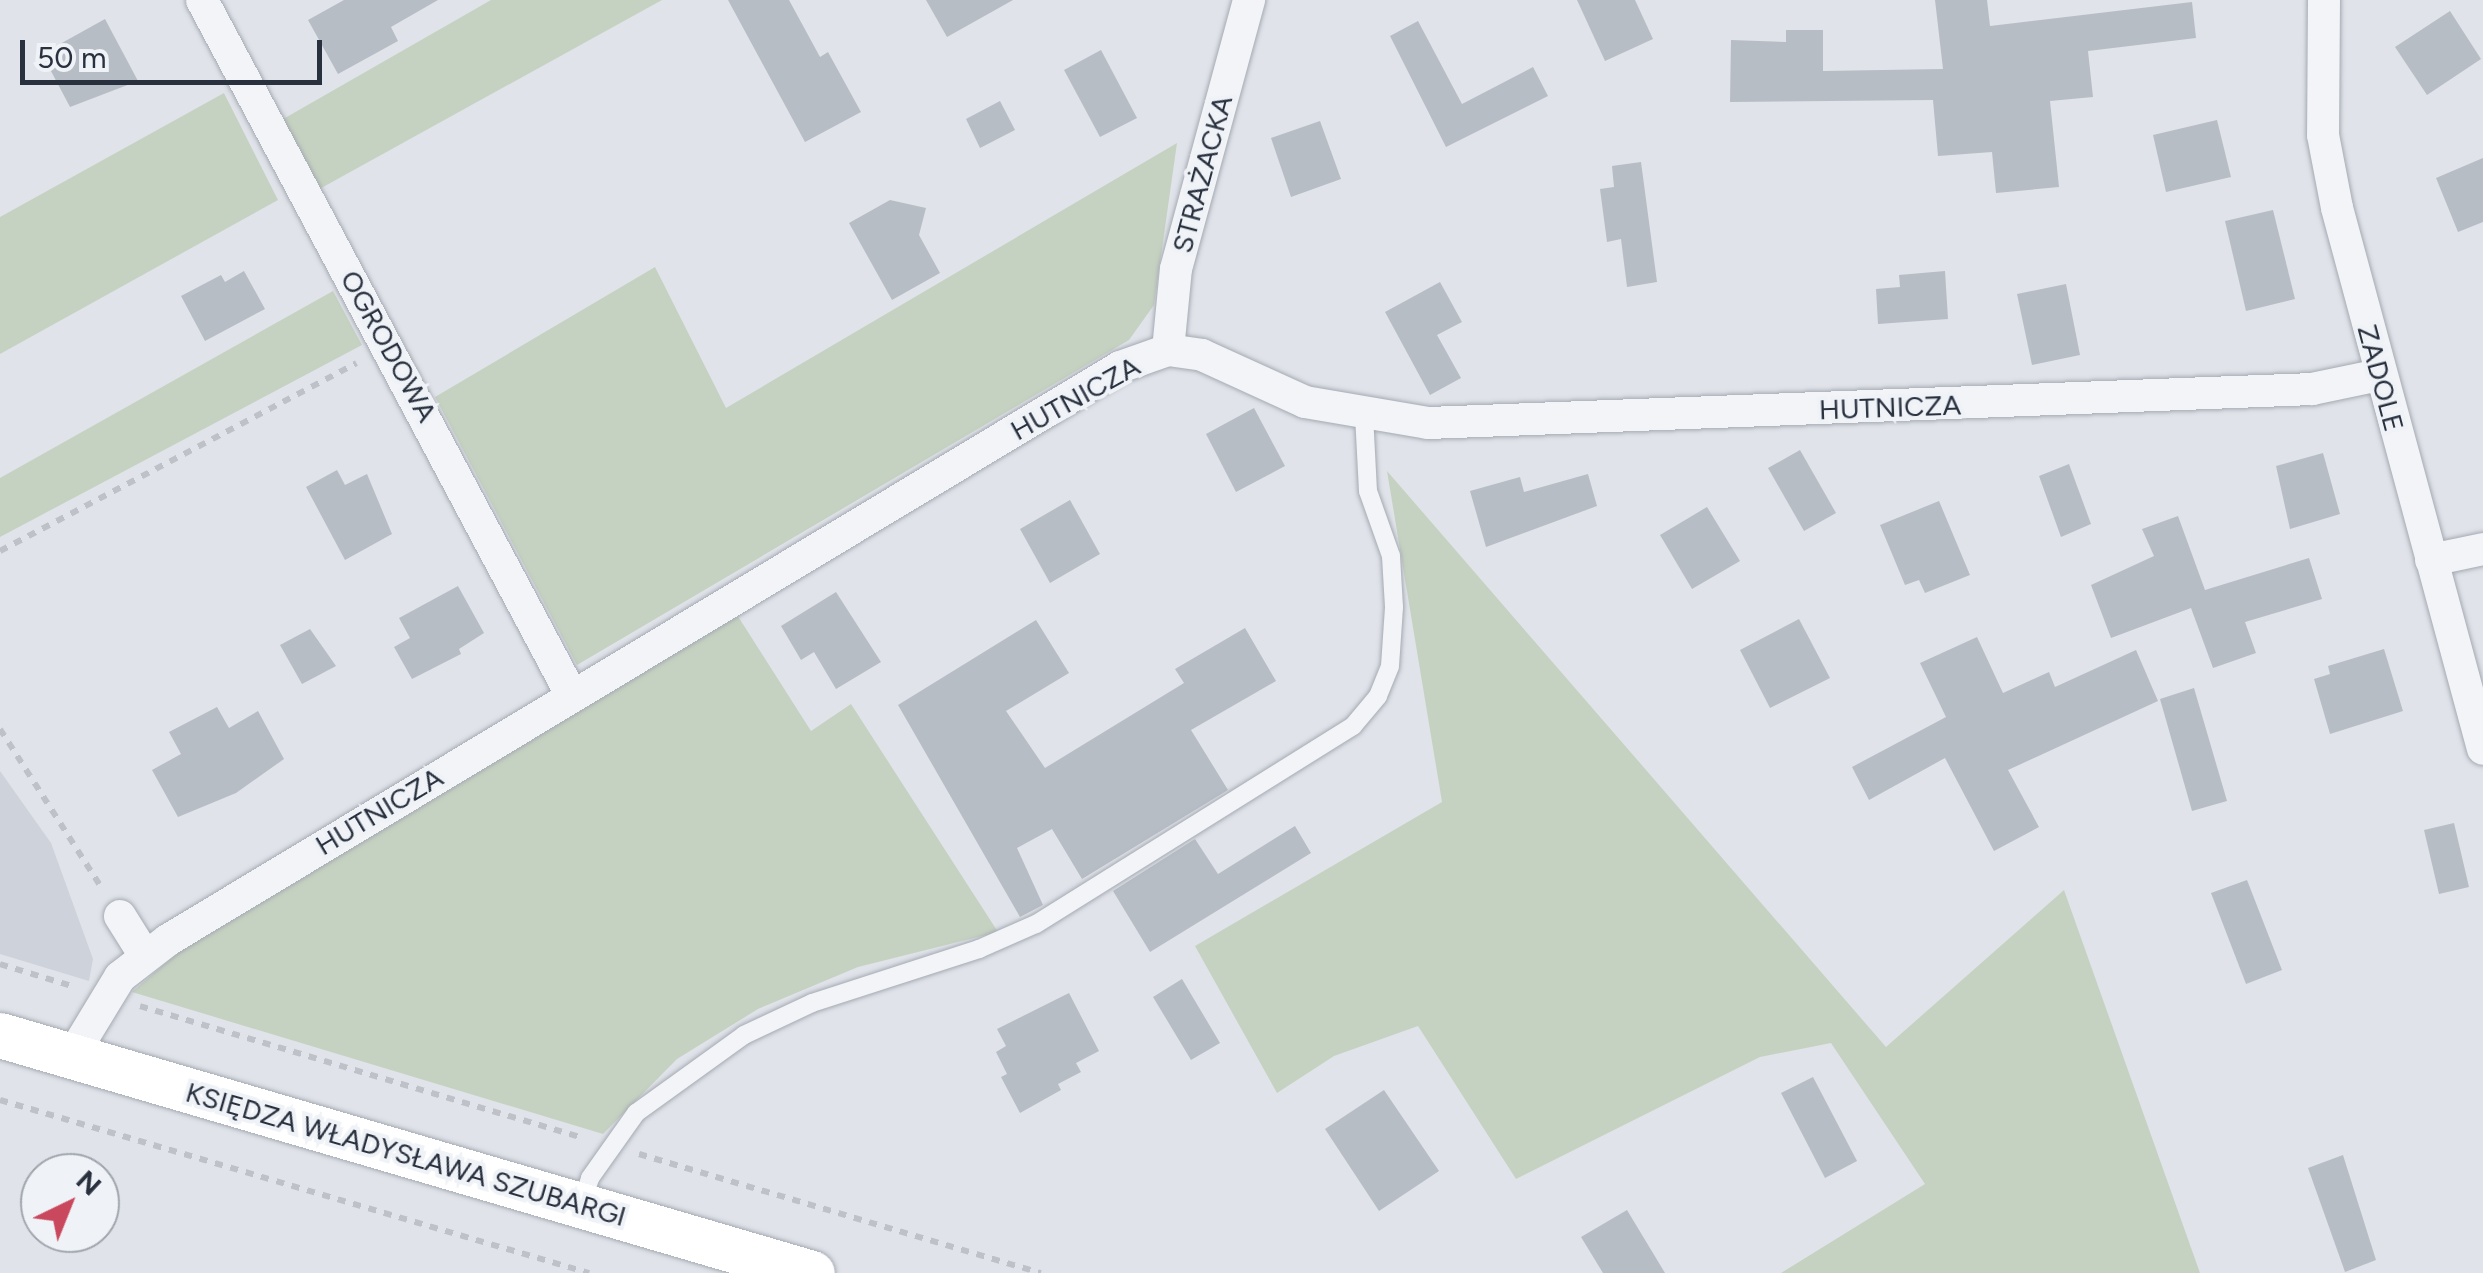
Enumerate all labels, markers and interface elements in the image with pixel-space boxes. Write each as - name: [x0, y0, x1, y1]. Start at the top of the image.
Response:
- scale bar: [25, 20, 328, 82]
- text: 50 m: [37, 39, 106, 76]
- street label: STRAŻACKA: [1165, 92, 1239, 256]
- street label: OGRODOWA: [334, 264, 444, 428]
- street label: ZADOLE: [2351, 321, 2411, 435]
- street label: HUTNICZA: [1005, 349, 1145, 447]
- street label: HUTNICZA: [1818, 388, 1962, 426]
- street label: HUTNICZA: [309, 760, 449, 862]
- street label: KSIĘDZA WŁADYSŁAWA SZUBARGI: [182, 1075, 630, 1233]
- north arrow: [20, 1153, 120, 1253]
- text: N: [70, 1163, 109, 1202]

